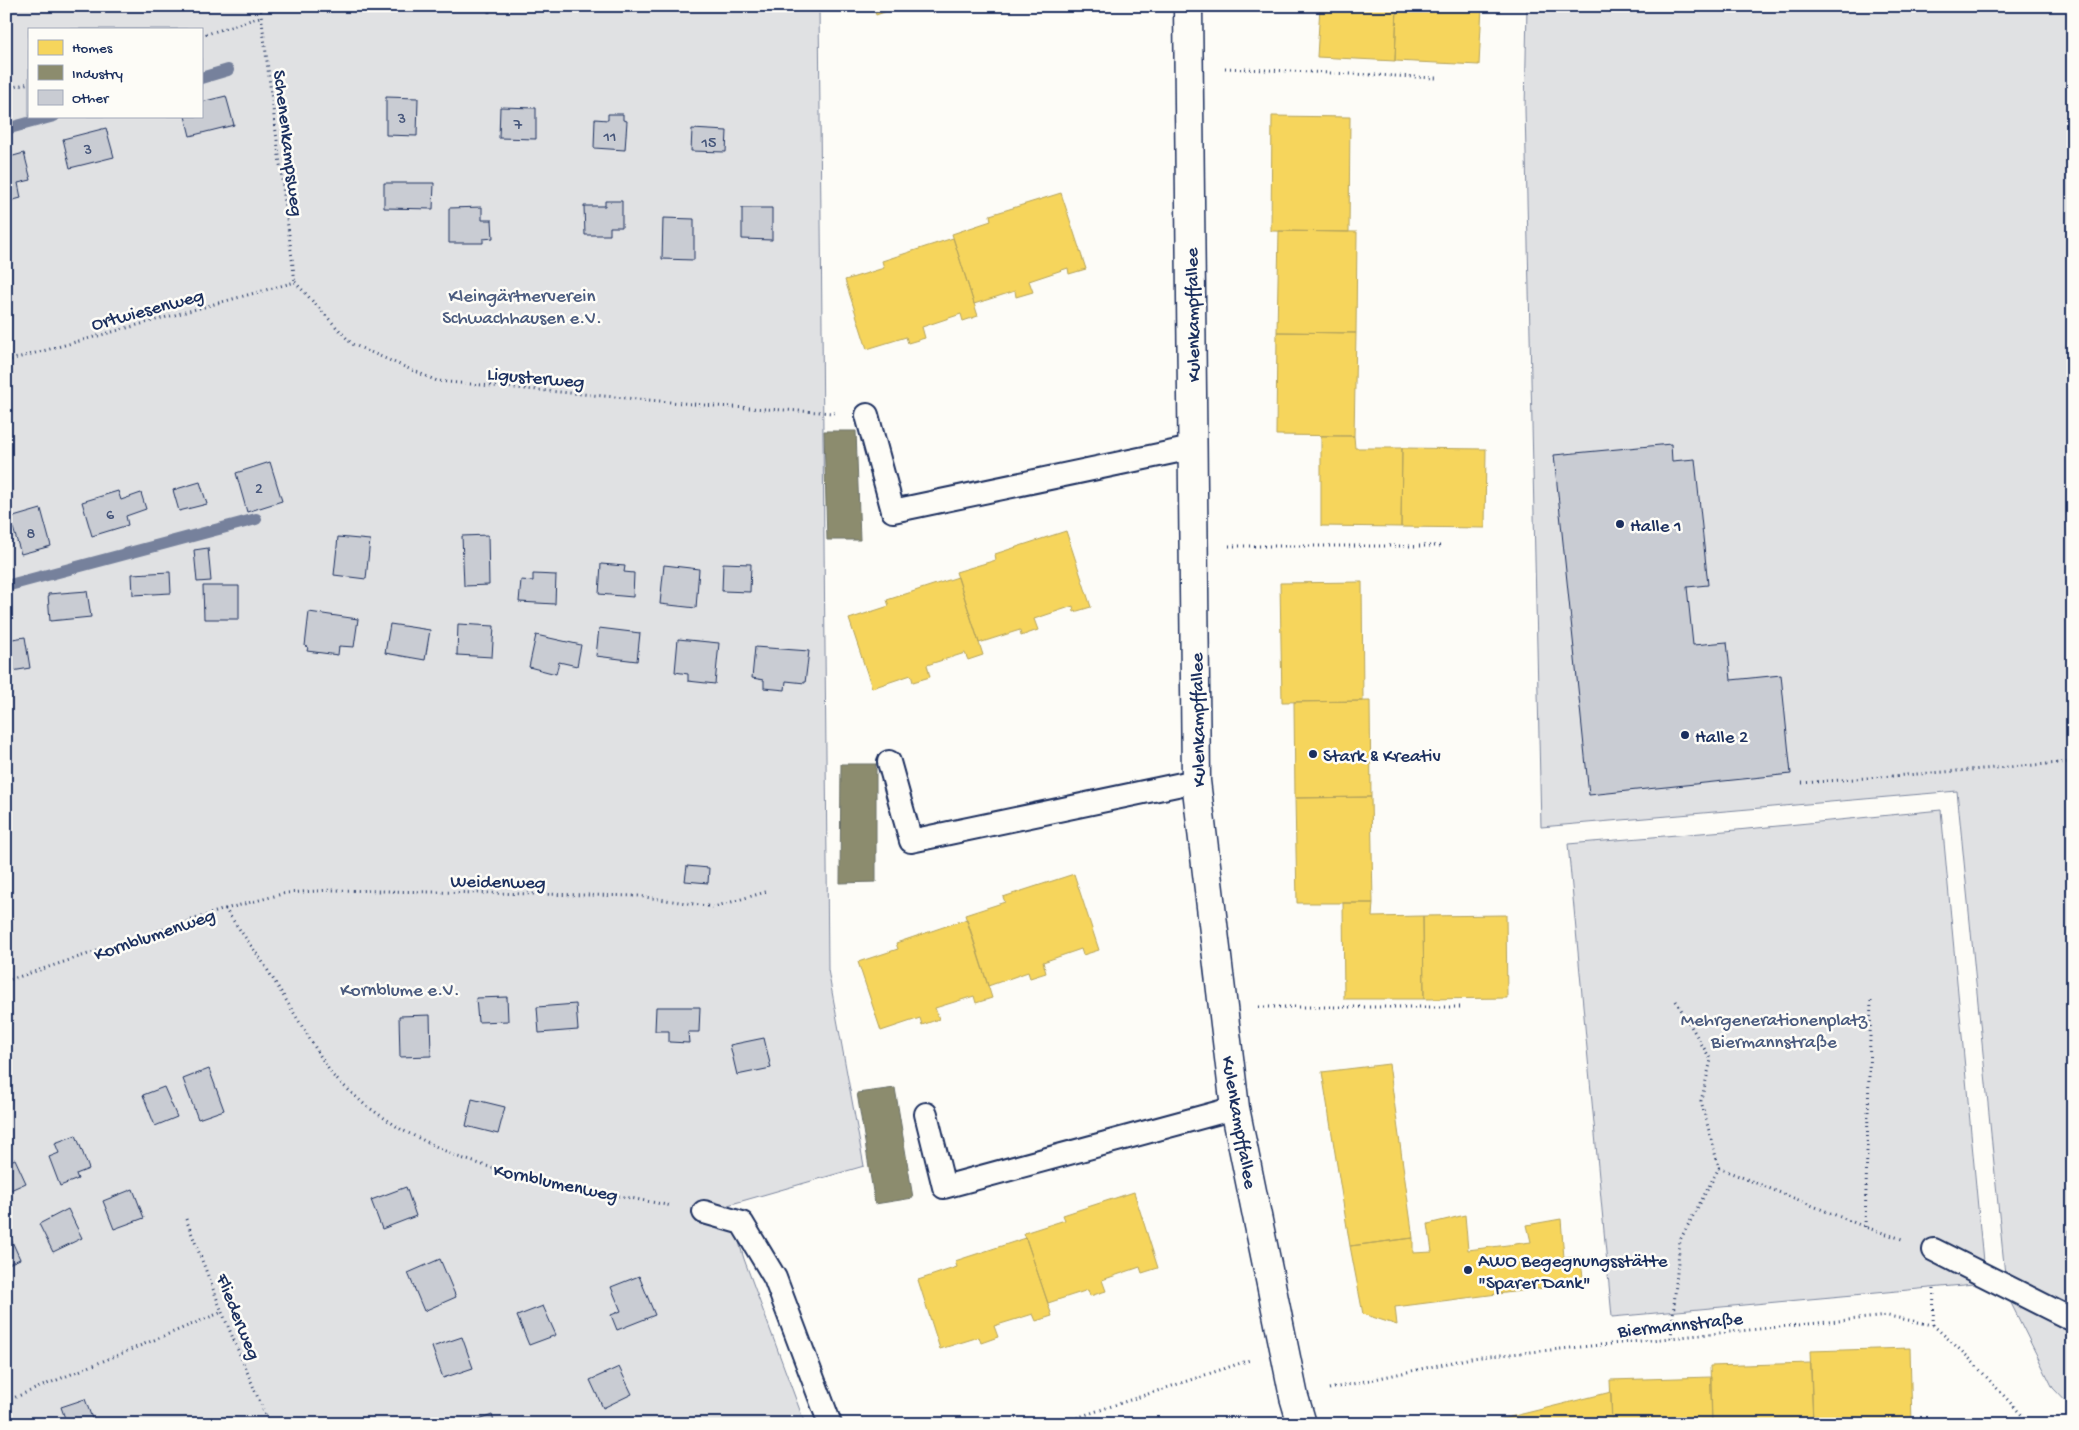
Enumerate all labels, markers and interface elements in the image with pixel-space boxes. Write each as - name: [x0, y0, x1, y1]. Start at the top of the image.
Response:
- legend: [28, 28, 202, 118]
- text: Homes: [72, 40, 113, 58]
- text: Industry: [72, 66, 124, 84]
- street label: Schenenkampsweg: [266, 69, 307, 218]
- text: Other: [72, 90, 110, 108]
- house number: 3: [397, 111, 406, 130]
- house number: 7: [513, 117, 523, 136]
- house number: 11: [603, 129, 616, 148]
- house number: 15: [701, 135, 716, 154]
- house number: 3: [83, 142, 92, 161]
- street label: Kulenkampffallee: [1182, 247, 1207, 382]
- street label: Ortwiesenweg: [89, 285, 207, 337]
- park label: Kleingärtnerverein Schwachhausen e.V.: [442, 286, 602, 331]
- street label: Ligusterweg: [486, 364, 585, 395]
- house number: 2: [255, 481, 263, 500]
- house number: 6: [106, 507, 115, 526]
- place label: Halle 1: [1630, 516, 1682, 539]
- marker: Halle 1: [1614, 518, 1626, 530]
- house number: 8: [27, 526, 36, 545]
- street label: Kulenkampffallee: [1187, 652, 1212, 787]
- place label: Halle 2: [1695, 727, 1748, 750]
- marker: Halle 2: [1679, 729, 1691, 741]
- place label: Stark & Kreativ: [1323, 746, 1441, 769]
- marker: Stark & Kreativ: [1307, 748, 1319, 760]
- street label: Weidenweg: [450, 871, 546, 896]
- street label: Kornblumenweg: [91, 905, 219, 968]
- park label: Kornblume e.V.: [340, 980, 460, 1003]
- park label: Mehrgenerationenplatz Biermannstraße: [1681, 1010, 1868, 1055]
- street label: Kulenkampffallee: [1215, 1054, 1261, 1191]
- street label: Kornblumenweg: [491, 1160, 620, 1209]
- place label: AWO Begegnungsstätte "Sparer Dank": [1478, 1251, 1668, 1296]
- marker: AWO Begegnungsstätte "Sparer Dank": [1462, 1264, 1474, 1276]
- street label: Fliederweg: [209, 1270, 265, 1364]
- street label: Biermannstraße: [1616, 1308, 1744, 1345]

